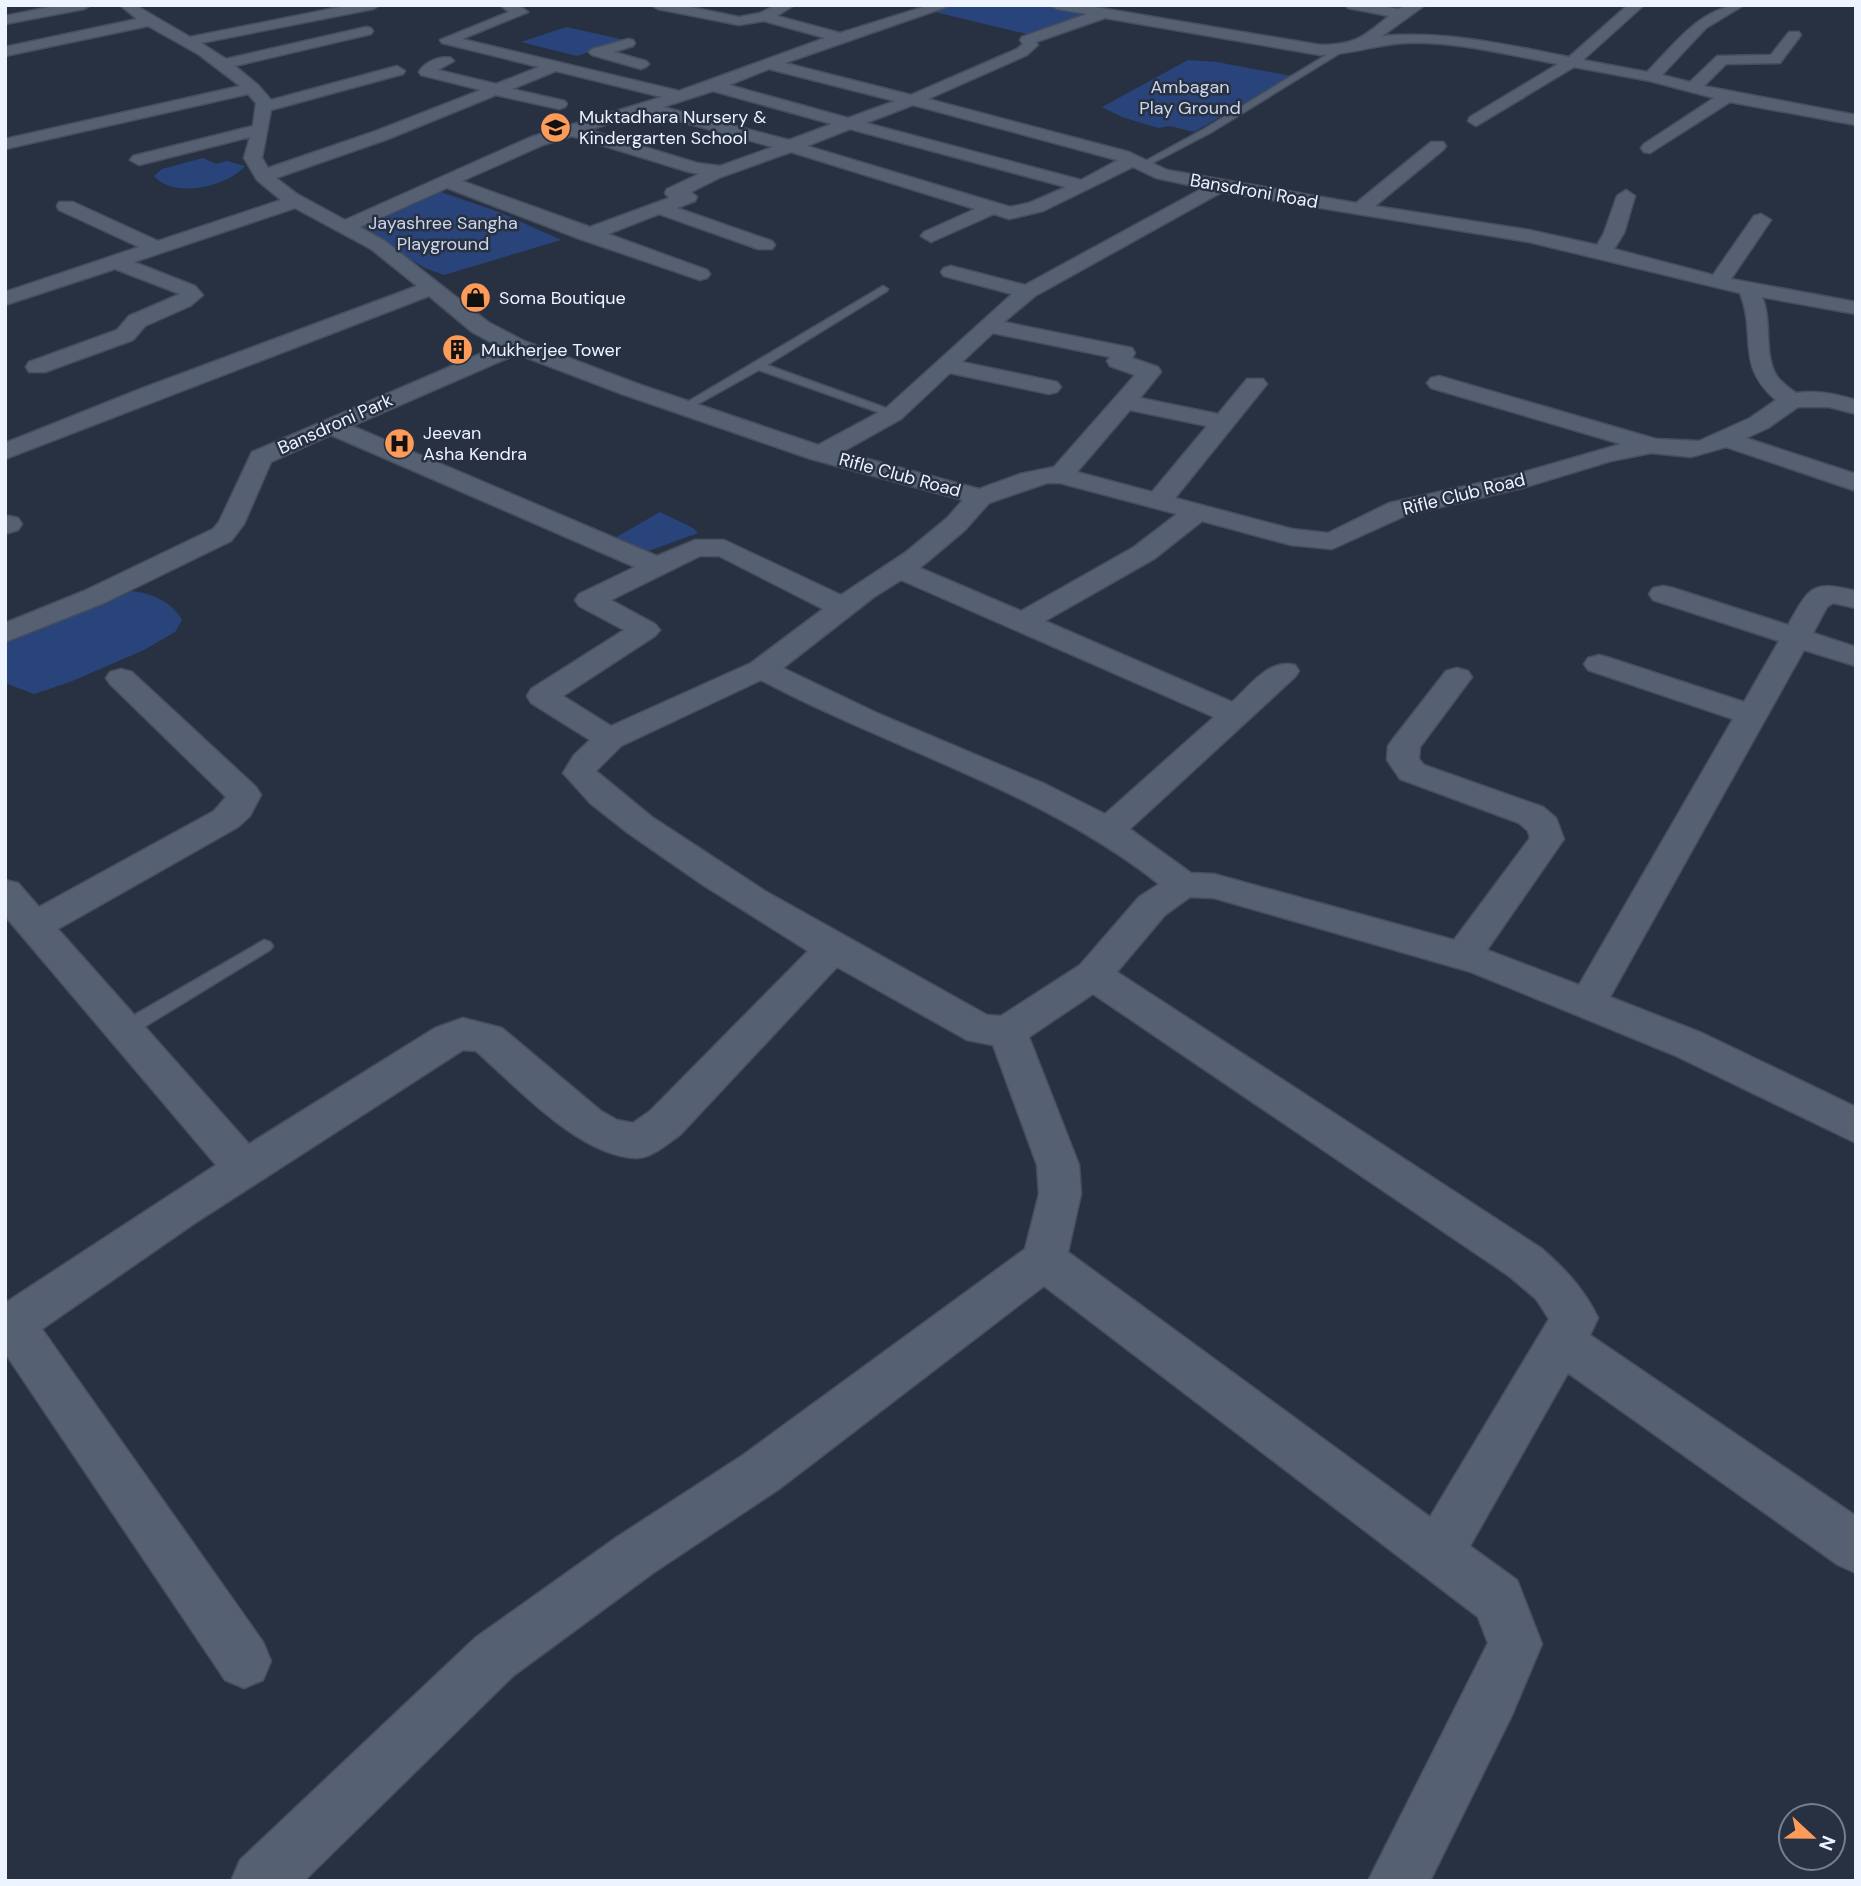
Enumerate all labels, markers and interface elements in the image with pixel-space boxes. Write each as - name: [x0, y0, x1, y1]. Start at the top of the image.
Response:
- park label: Ambagan Play Ground: [1139, 75, 1241, 120]
- place label: Muktadhara Nursery & Kindergarten School: [579, 105, 766, 150]
- school or university icon: Muktadhara Nursery & Kindergarten School: [539, 110, 573, 144]
- street label: Bansdroni Road: [1188, 168, 1320, 214]
- park label: Jayashree Sangha Playground: [368, 211, 518, 256]
- shop icon: Soma Boutique: [459, 281, 493, 315]
- place label: Soma Boutique: [499, 286, 626, 310]
- building icon: Mukherjee Tower: [441, 333, 475, 367]
- place label: Mukherjee Tower: [481, 338, 622, 362]
- street label: Bansdroni Park: [274, 388, 396, 460]
- place label: Jeevan Asha Kendra: [423, 421, 527, 466]
- hospital icon: Jeevan Asha Kendra: [383, 426, 417, 460]
- street label: Rifle Club Road: [836, 447, 964, 503]
- street label: Rifle Club Road: [1400, 467, 1528, 521]
- north arrow: [1777, 1802, 1847, 1872]
- text: N: [1813, 1832, 1841, 1854]

